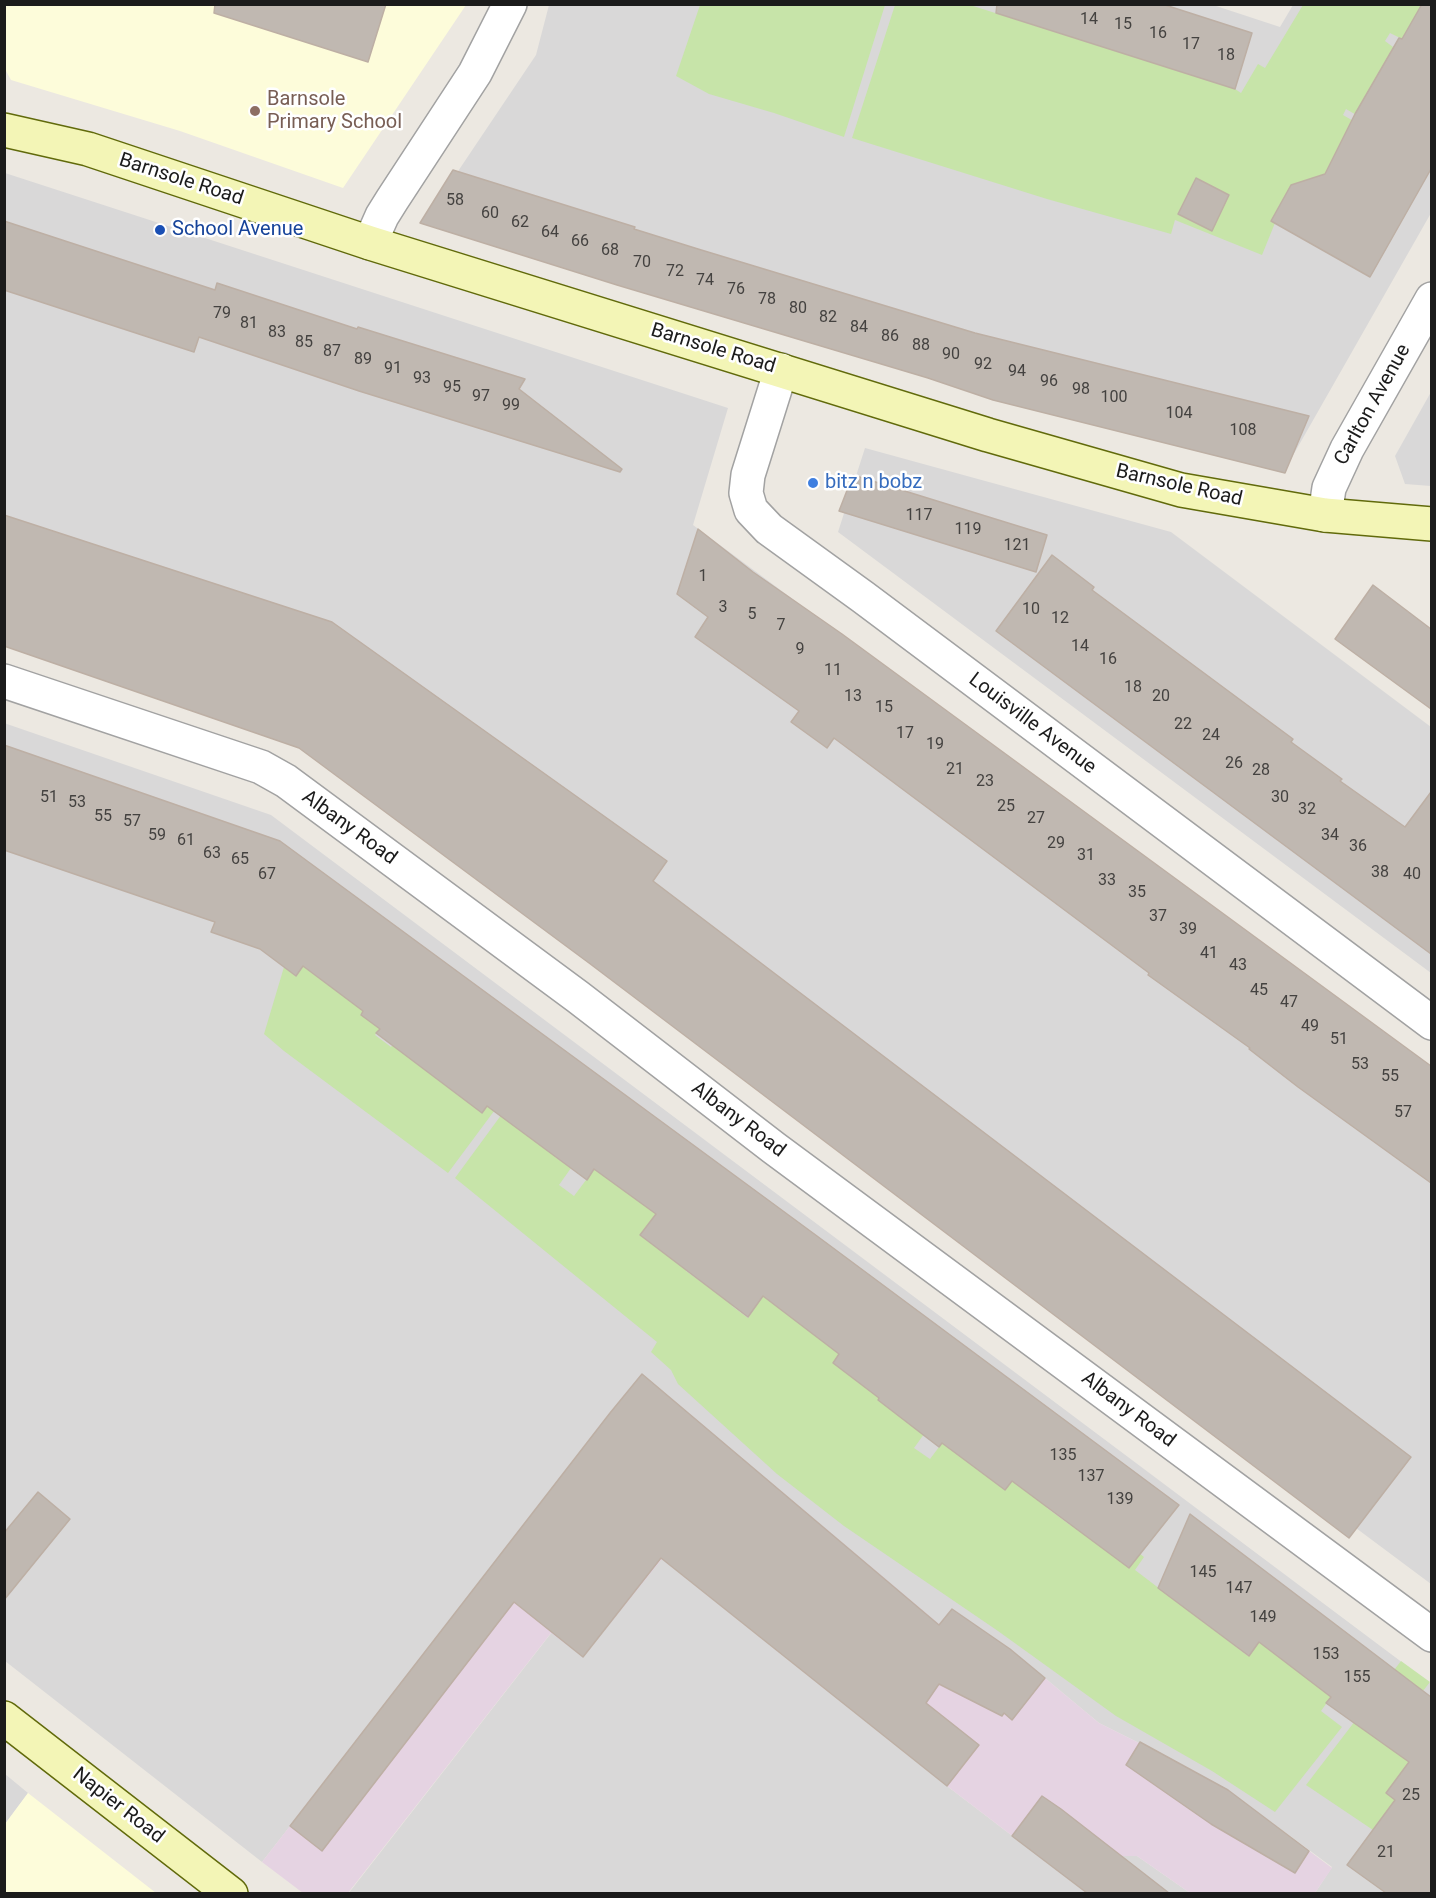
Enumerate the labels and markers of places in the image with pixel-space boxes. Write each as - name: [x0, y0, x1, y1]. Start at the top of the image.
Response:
- place label: Barnsole Primary School: [267, 88, 402, 135]
- marker: Barnsole Primary School: [248, 104, 262, 118]
- place label: School Avenue: [172, 218, 303, 242]
- marker: School Avenue: [153, 223, 167, 237]
- place label: bitz n bobz: [825, 471, 922, 495]
- marker: bitz n bobz: [806, 476, 820, 490]

